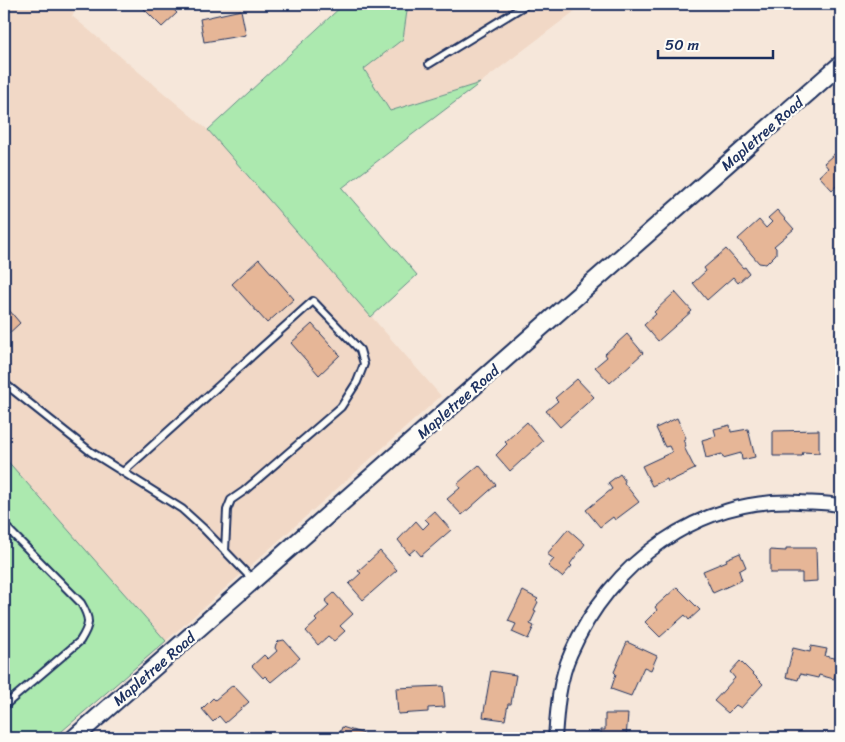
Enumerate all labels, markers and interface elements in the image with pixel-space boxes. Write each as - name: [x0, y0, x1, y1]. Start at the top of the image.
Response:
- scale bar: [658, 28, 772, 60]
- text: 50 m: [665, 32, 700, 58]
- street label: Mapletree Road: [715, 90, 810, 178]
- street label: Mapletree Road: [411, 358, 506, 446]
- street label: Mapletree Road: [107, 625, 202, 713]

